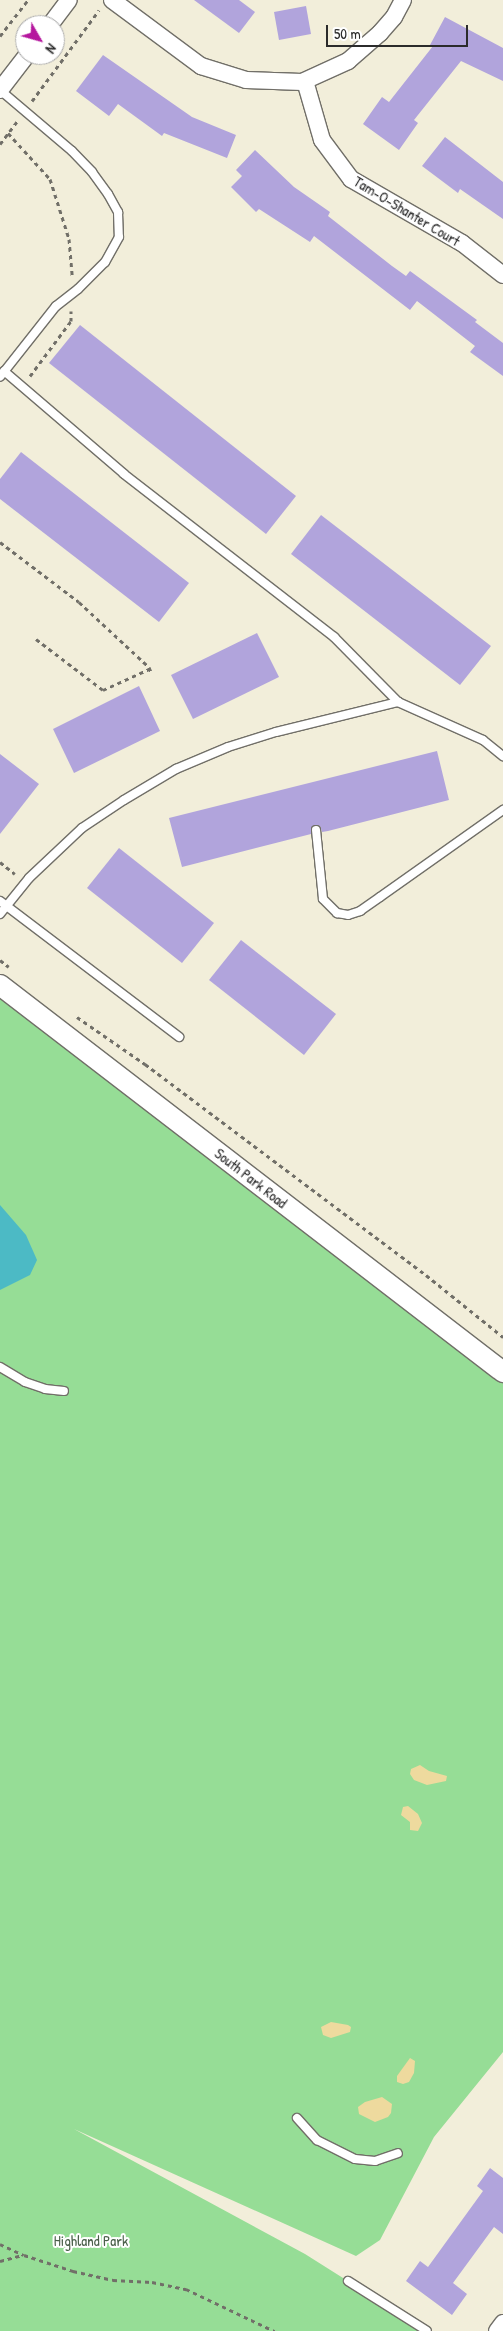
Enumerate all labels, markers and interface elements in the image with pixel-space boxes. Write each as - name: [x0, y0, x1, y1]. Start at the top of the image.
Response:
- north arrow: [15, 15, 65, 65]
- scale bar: [328, 15, 470, 47]
- text: 50 m: [334, 23, 361, 44]
- text: N: [42, 40, 61, 58]
- street label: Tam-O-Shanter Court: [351, 172, 463, 250]
- street label: South Park Road: [211, 1144, 291, 1212]
- park label: Highland Park: [54, 2232, 128, 2250]

